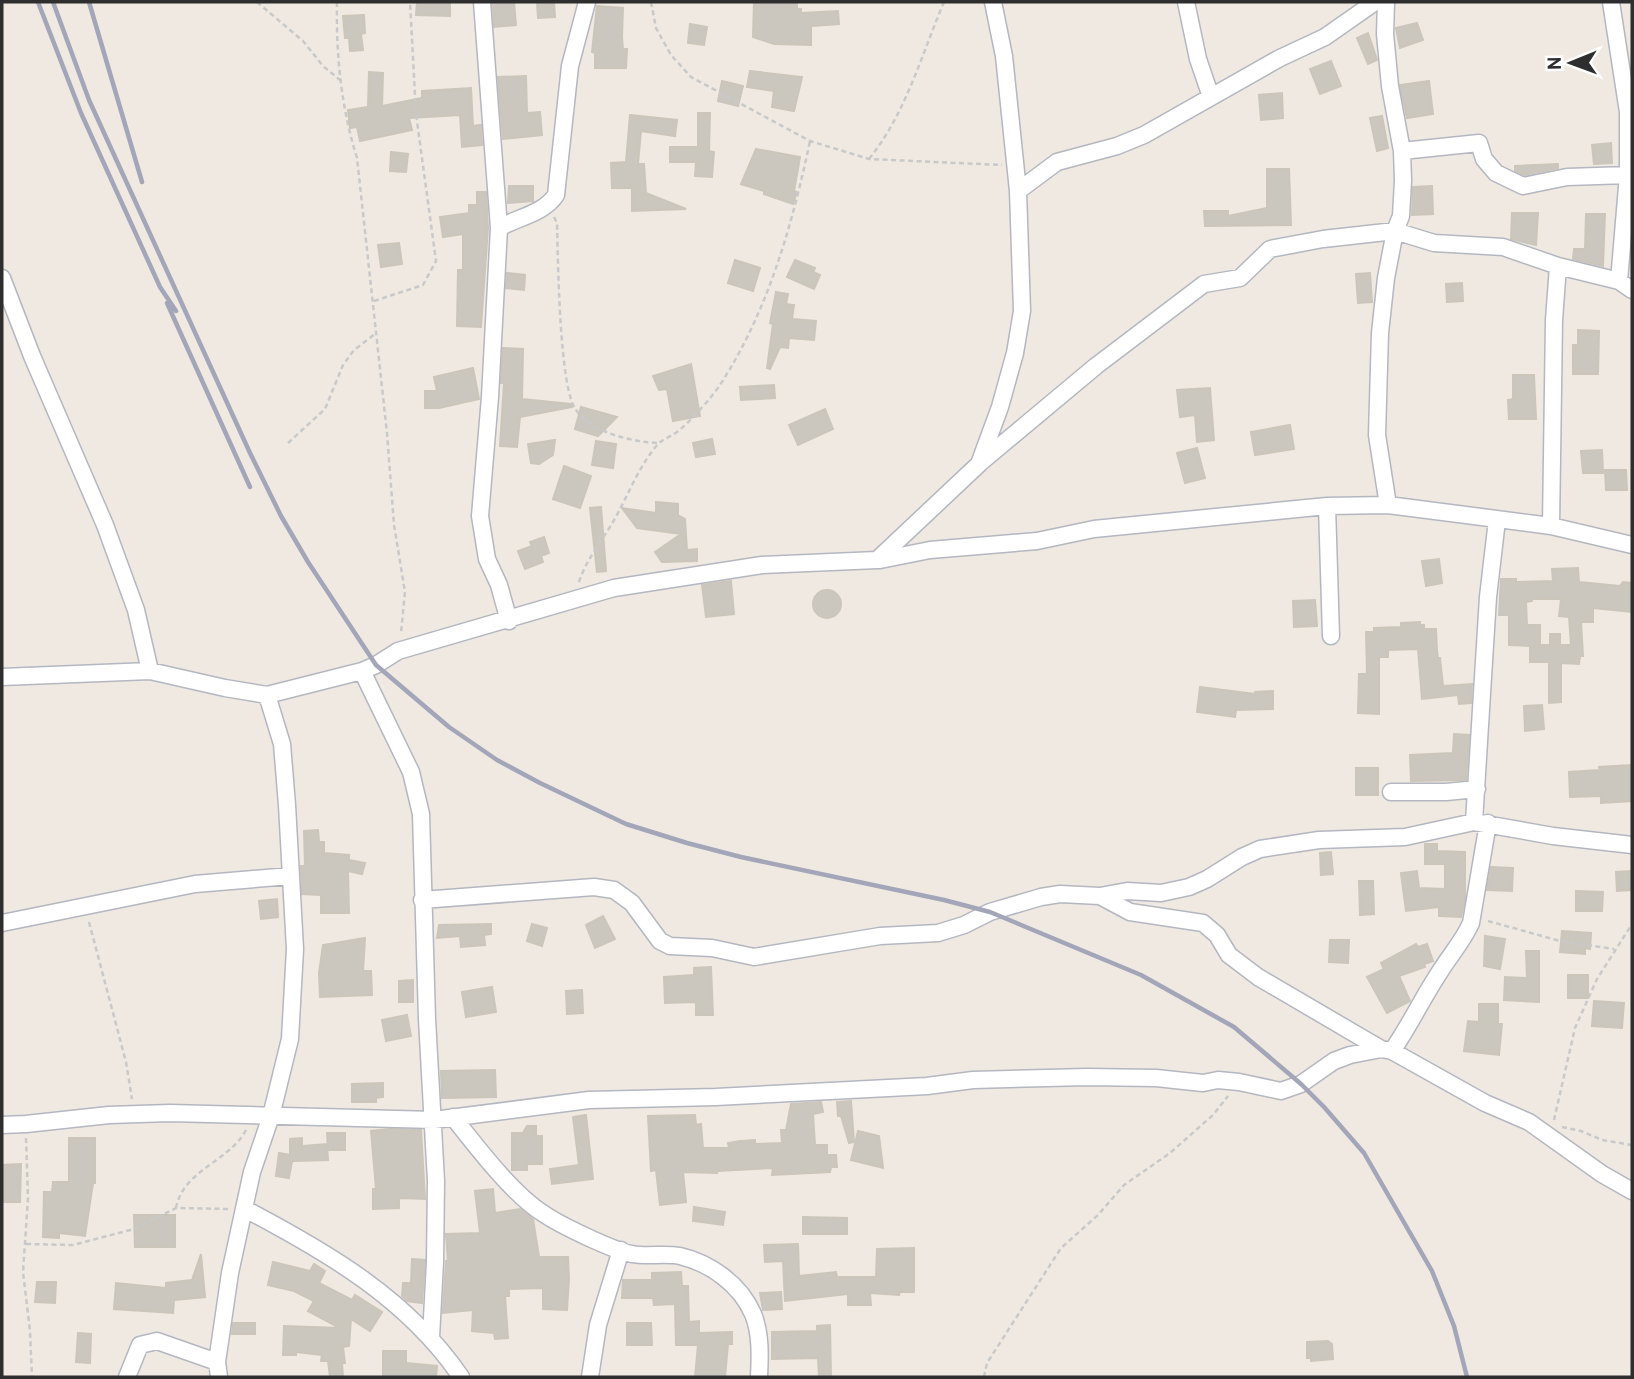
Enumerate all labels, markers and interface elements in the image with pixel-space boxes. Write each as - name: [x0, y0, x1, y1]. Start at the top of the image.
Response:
- north arrow: [1536, 28, 1606, 98]
- text: N: [1544, 56, 1568, 70]

